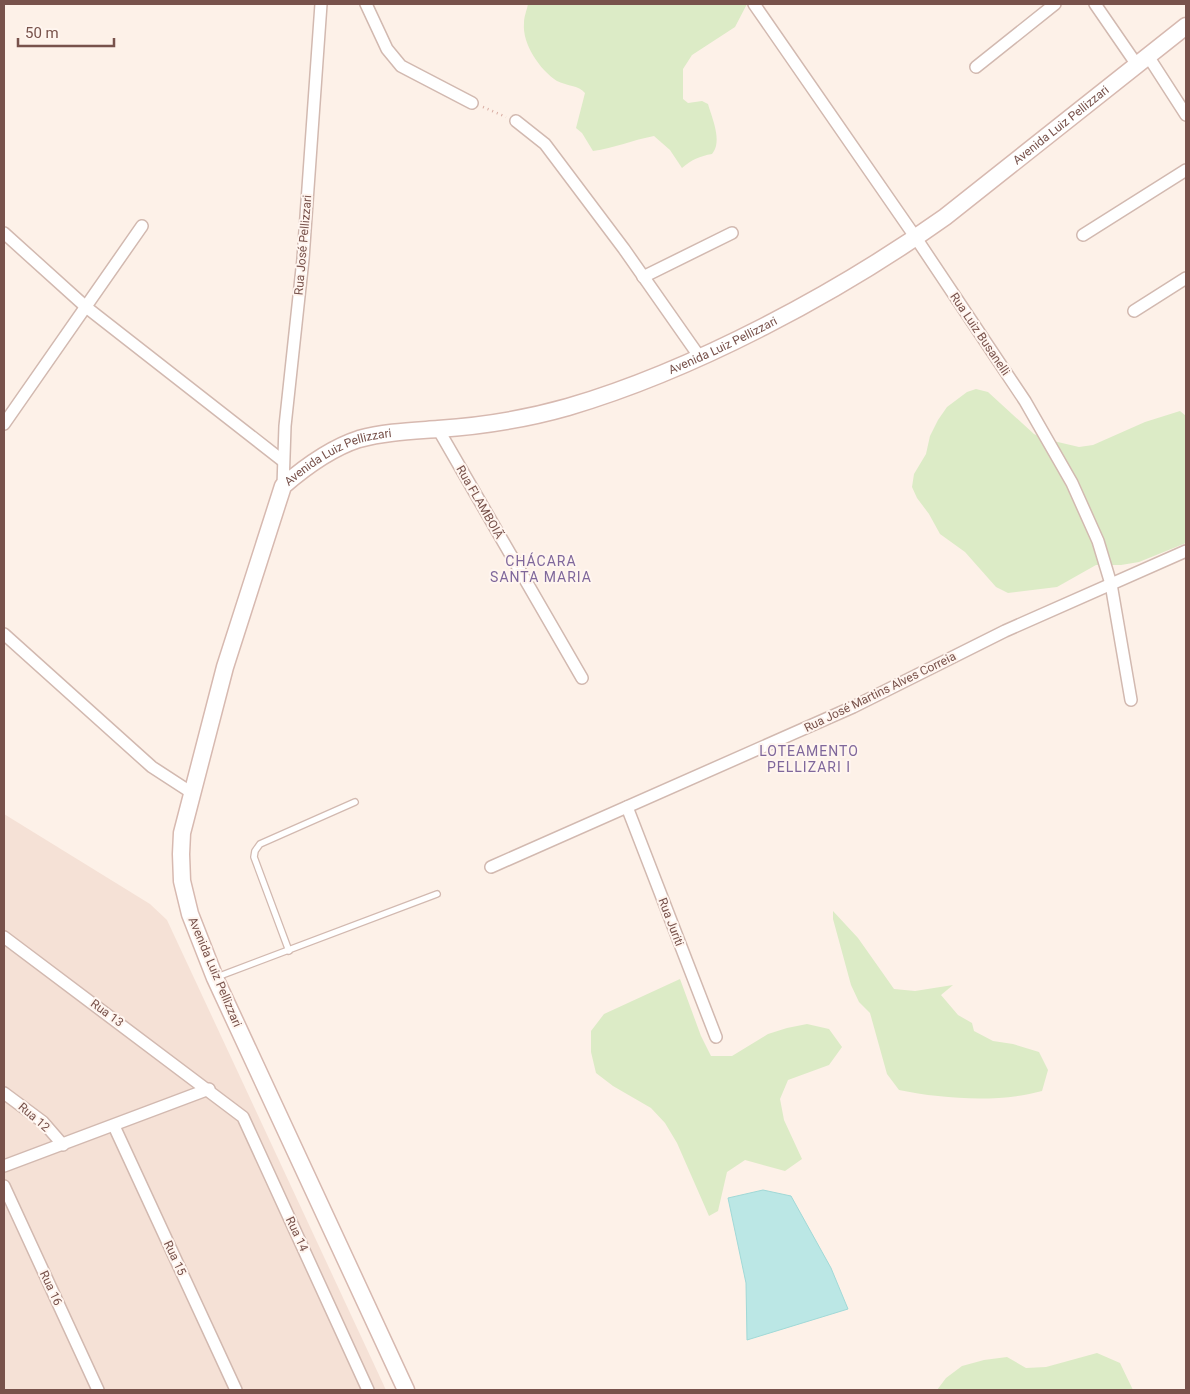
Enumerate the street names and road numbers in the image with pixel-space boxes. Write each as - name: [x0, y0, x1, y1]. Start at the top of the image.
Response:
- street label: Avenida Luiz Pellizzari: [1010, 83, 1112, 167]
- street label: Rua José Pellizzari: [292, 194, 314, 296]
- street label: Rua Luiz Busanelli: [947, 290, 1013, 378]
- street label: Avenida Luiz Pellizzari: [667, 314, 780, 377]
- street label: Avenida Luiz Pellizzari: [282, 426, 392, 489]
- street label: Rua FLAMBOIÃ: [453, 462, 508, 541]
- street label: Rua José Martins Alves Correia: [802, 649, 958, 735]
- street label: Rua Juriti: [655, 896, 687, 948]
- street label: Avenida Luiz Pellizzari: [185, 915, 245, 1029]
- street label: Rua 13: [88, 996, 126, 1030]
- street label: Rua 12: [15, 1100, 53, 1135]
- street label: Rua 14: [283, 1214, 311, 1254]
- street label: Rua 15: [161, 1238, 189, 1278]
- street label: Rua 16: [37, 1268, 65, 1308]

